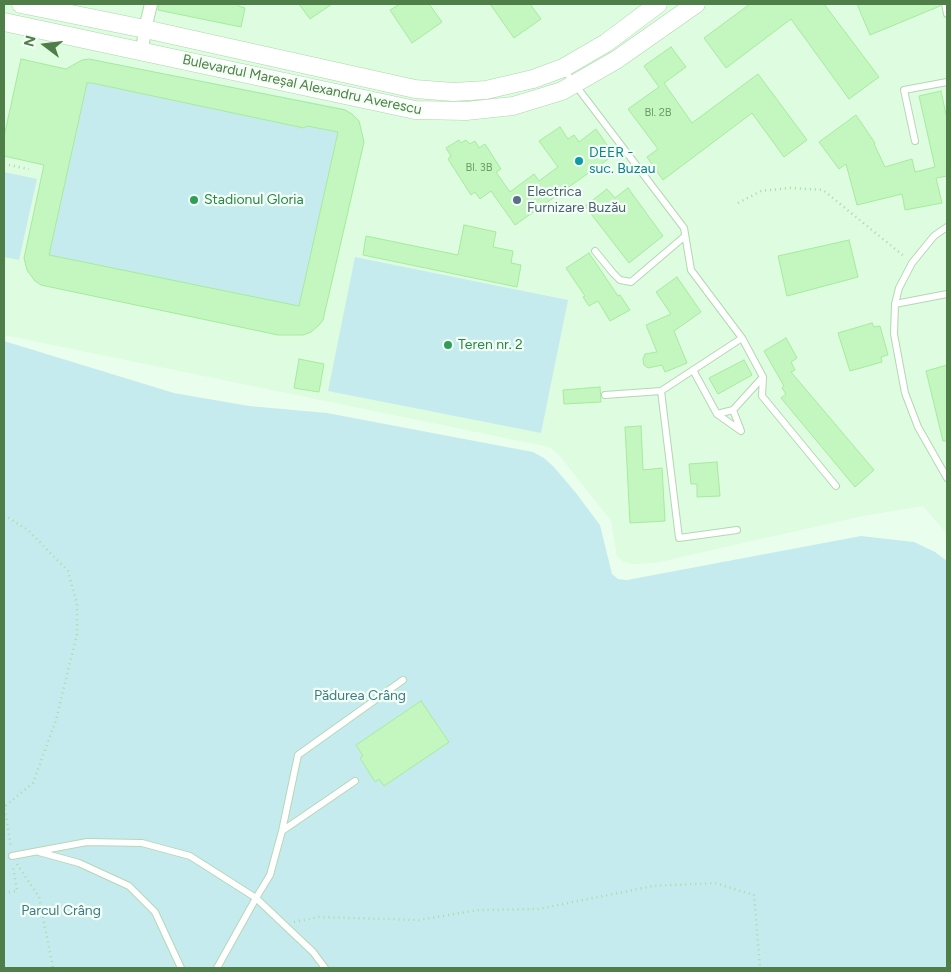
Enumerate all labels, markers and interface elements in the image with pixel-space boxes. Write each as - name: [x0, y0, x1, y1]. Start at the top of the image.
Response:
- north arrow: [20, 20, 70, 70]
- text: N: [20, 34, 40, 48]
- street label: Bulevardul Mareșal Alexandru Averescu: [181, 51, 423, 119]
- house number: Bl. 2B: [644, 106, 672, 120]
- place label: DEER - suc. Buzau: [589, 145, 655, 178]
- marker: DEER - suc. Buzau: [573, 155, 585, 167]
- house number: Bl. 3B: [466, 161, 492, 175]
- place label: Electrica Furnizare Buzău: [527, 184, 626, 216]
- place label: Stadionul Gloria: [204, 192, 304, 208]
- marker: Stadionul Gloria: [188, 194, 200, 206]
- marker: Electrica Furnizare Buzău: [511, 194, 523, 206]
- place label: Teren nr. 2: [458, 337, 523, 353]
- marker: Teren nr. 2: [442, 339, 454, 351]
- park label: Pădurea Crâng: [314, 688, 406, 704]
- park label: Parcul Crâng: [21, 903, 101, 919]

